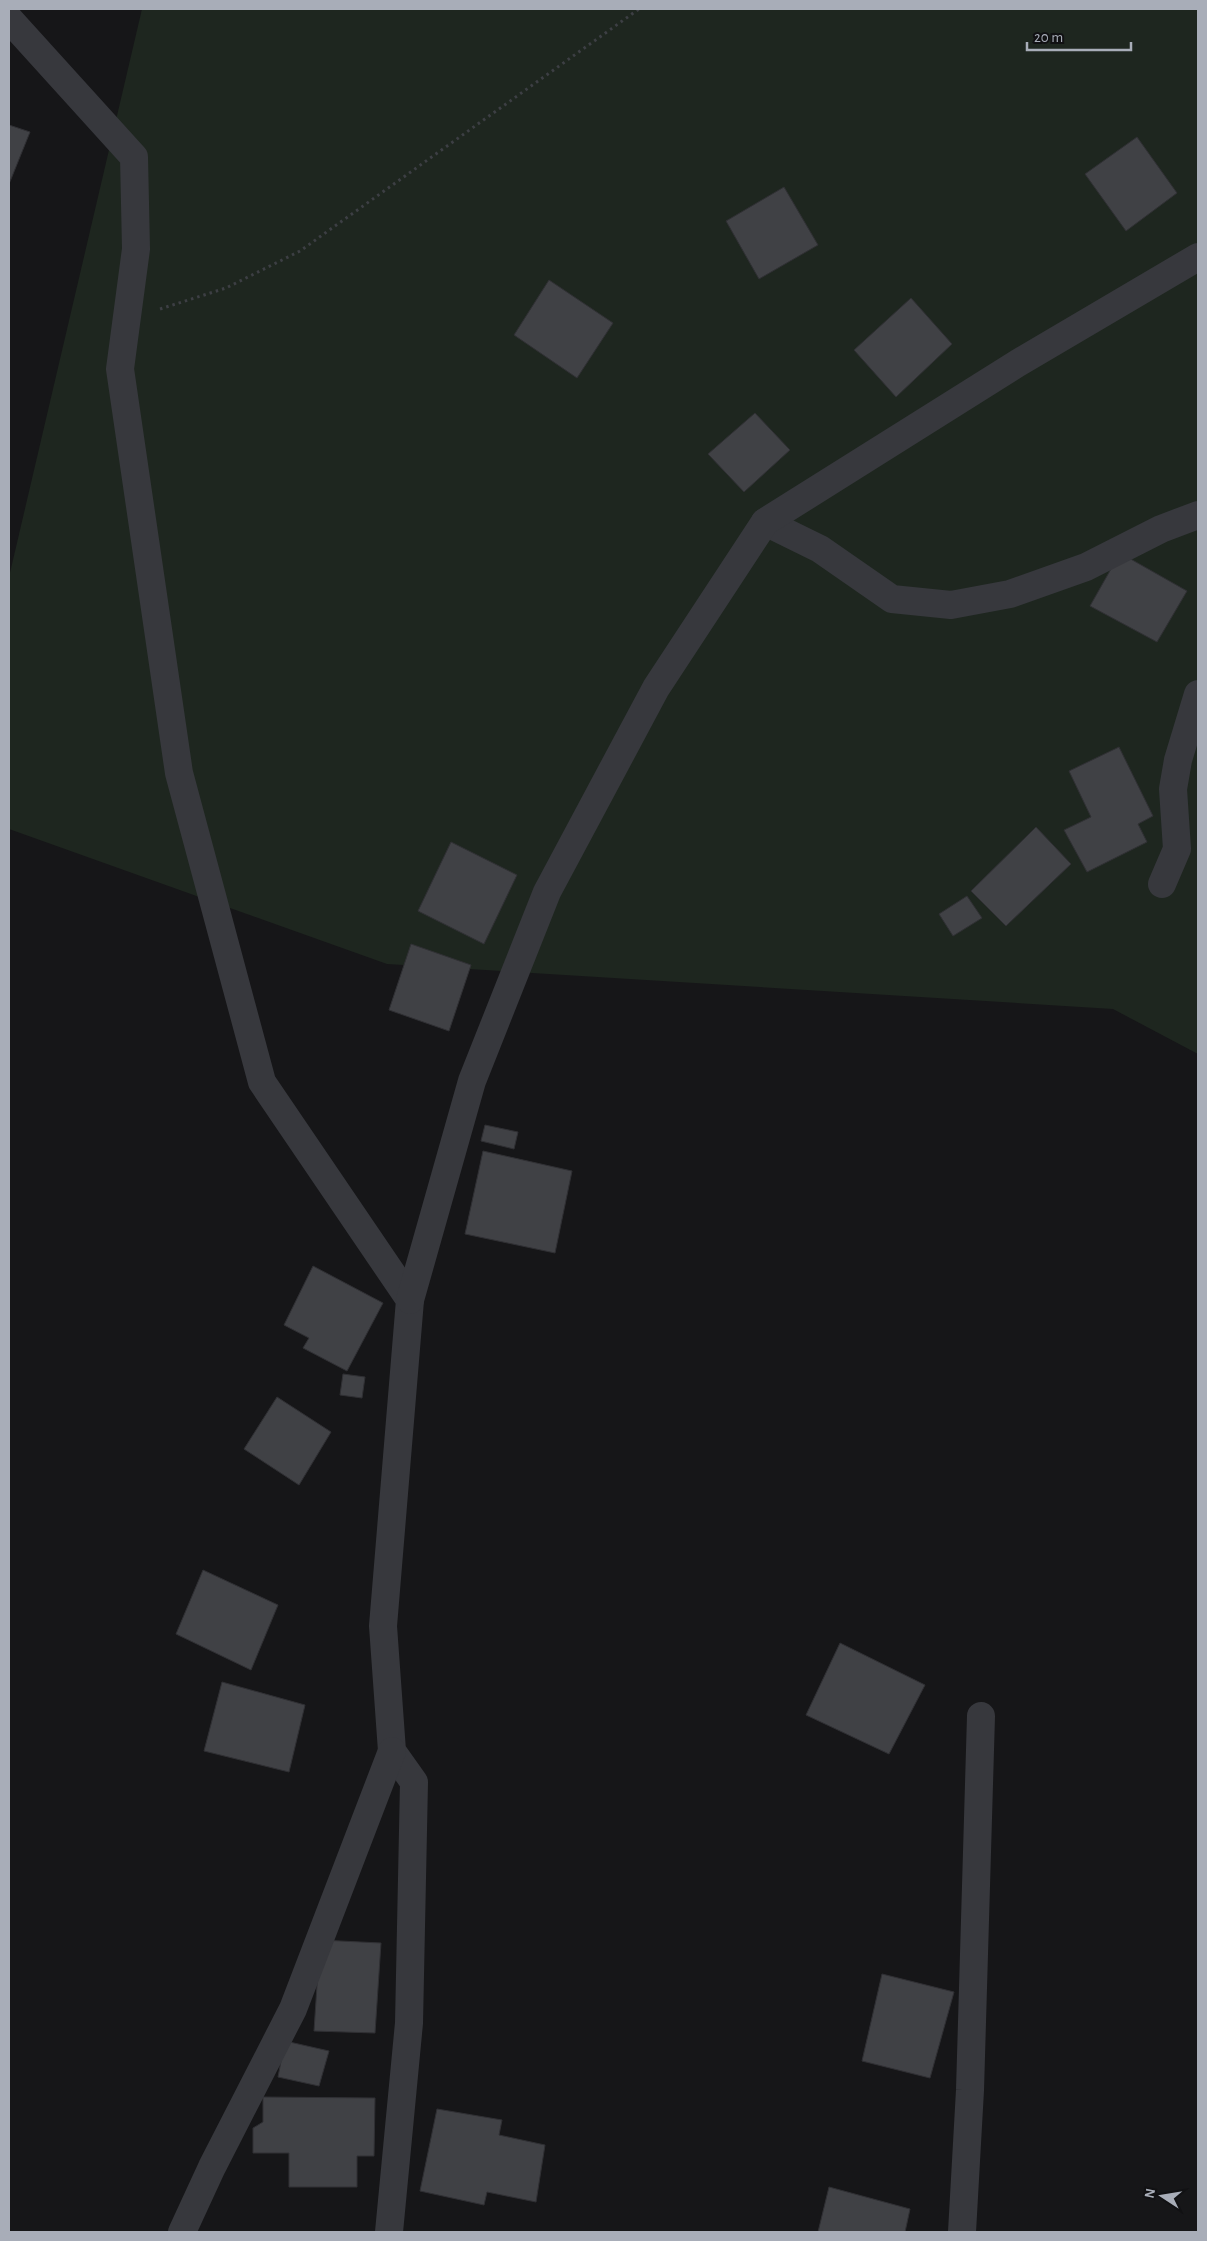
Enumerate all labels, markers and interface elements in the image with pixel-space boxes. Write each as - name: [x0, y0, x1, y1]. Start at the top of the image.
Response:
- scale bar: [1027, 20, 1131, 52]
- text: 20 m: [1034, 30, 1063, 45]
- north arrow: [1137, 2171, 1187, 2221]
- text: N: [1142, 2187, 1158, 2200]

